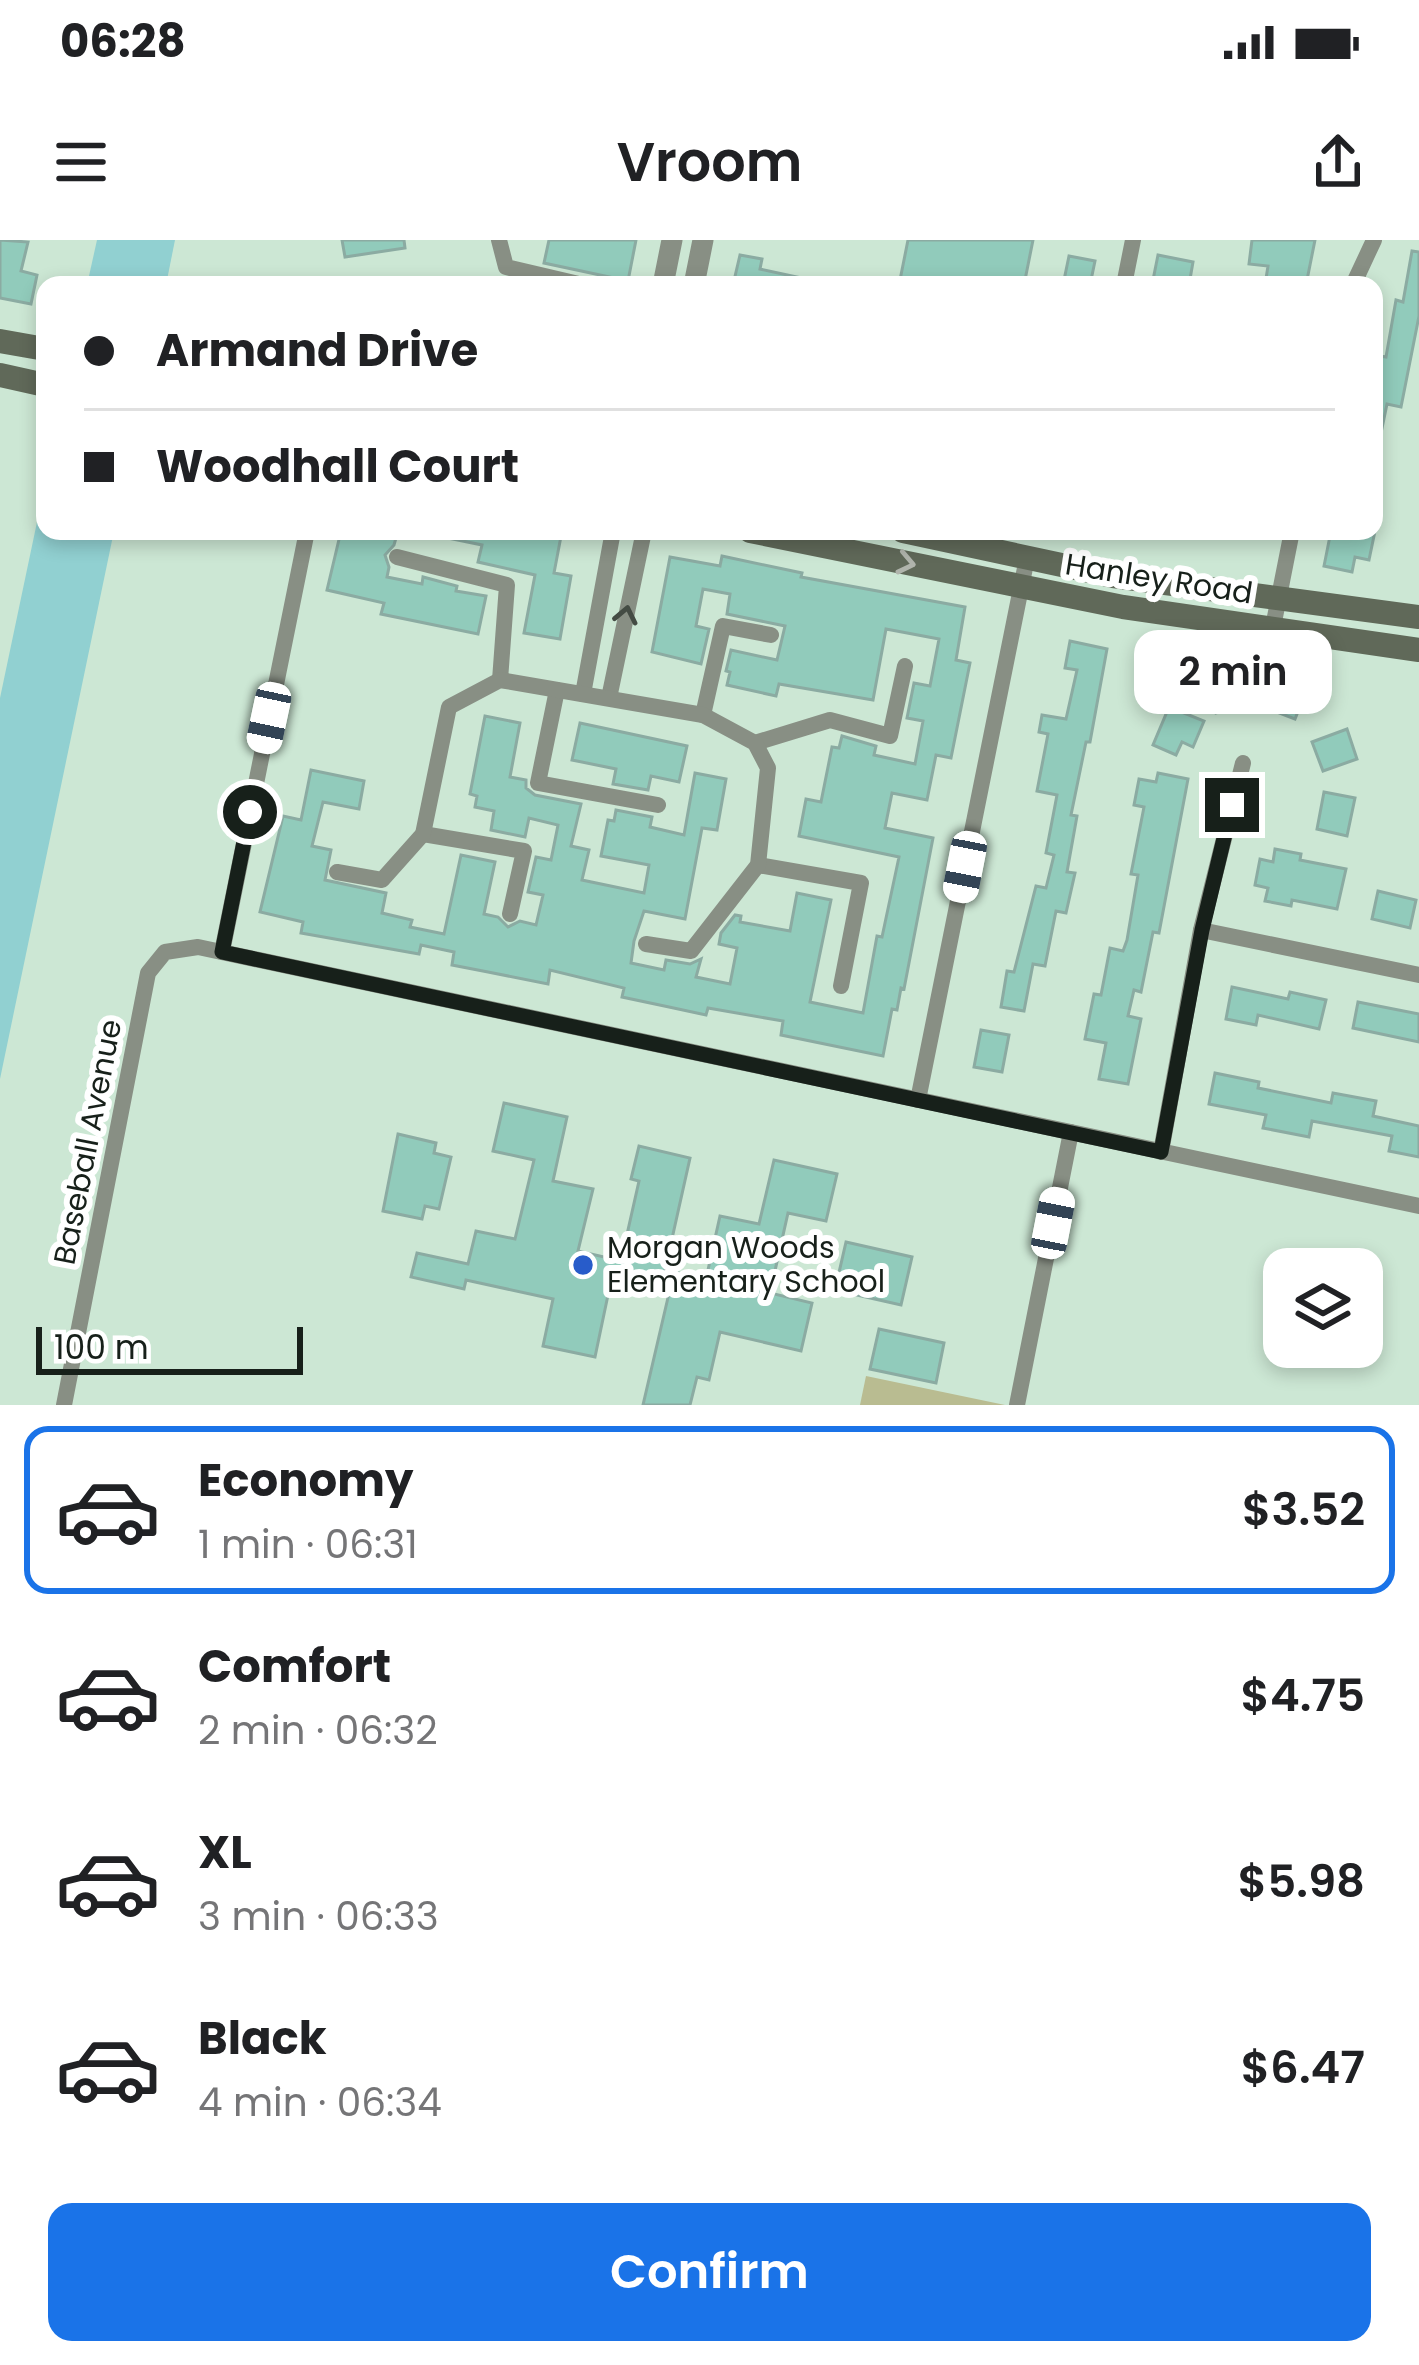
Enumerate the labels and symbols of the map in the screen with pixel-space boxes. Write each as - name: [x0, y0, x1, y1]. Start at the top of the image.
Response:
- street label: Hanley Road: [1062, 542, 1256, 615]
- one-way arrow: [895, 550, 915, 575]
- one-way arrow: [613, 605, 638, 625]
- callout: 2 min: [1133, 631, 1331, 715]
- car: [244, 679, 294, 757]
- route end: [1205, 778, 1259, 832]
- route start: [223, 785, 277, 839]
- car: [940, 828, 990, 906]
- street label: Baseball Avenue: [43, 1016, 132, 1268]
- car: [1028, 1184, 1078, 1262]
- place label: Morgan Woods Elementary School: [607, 1226, 885, 1303]
- marker: Morgan Woods Elementary School: [570, 1252, 596, 1278]
- scale bar: [36, 1321, 303, 1374]

